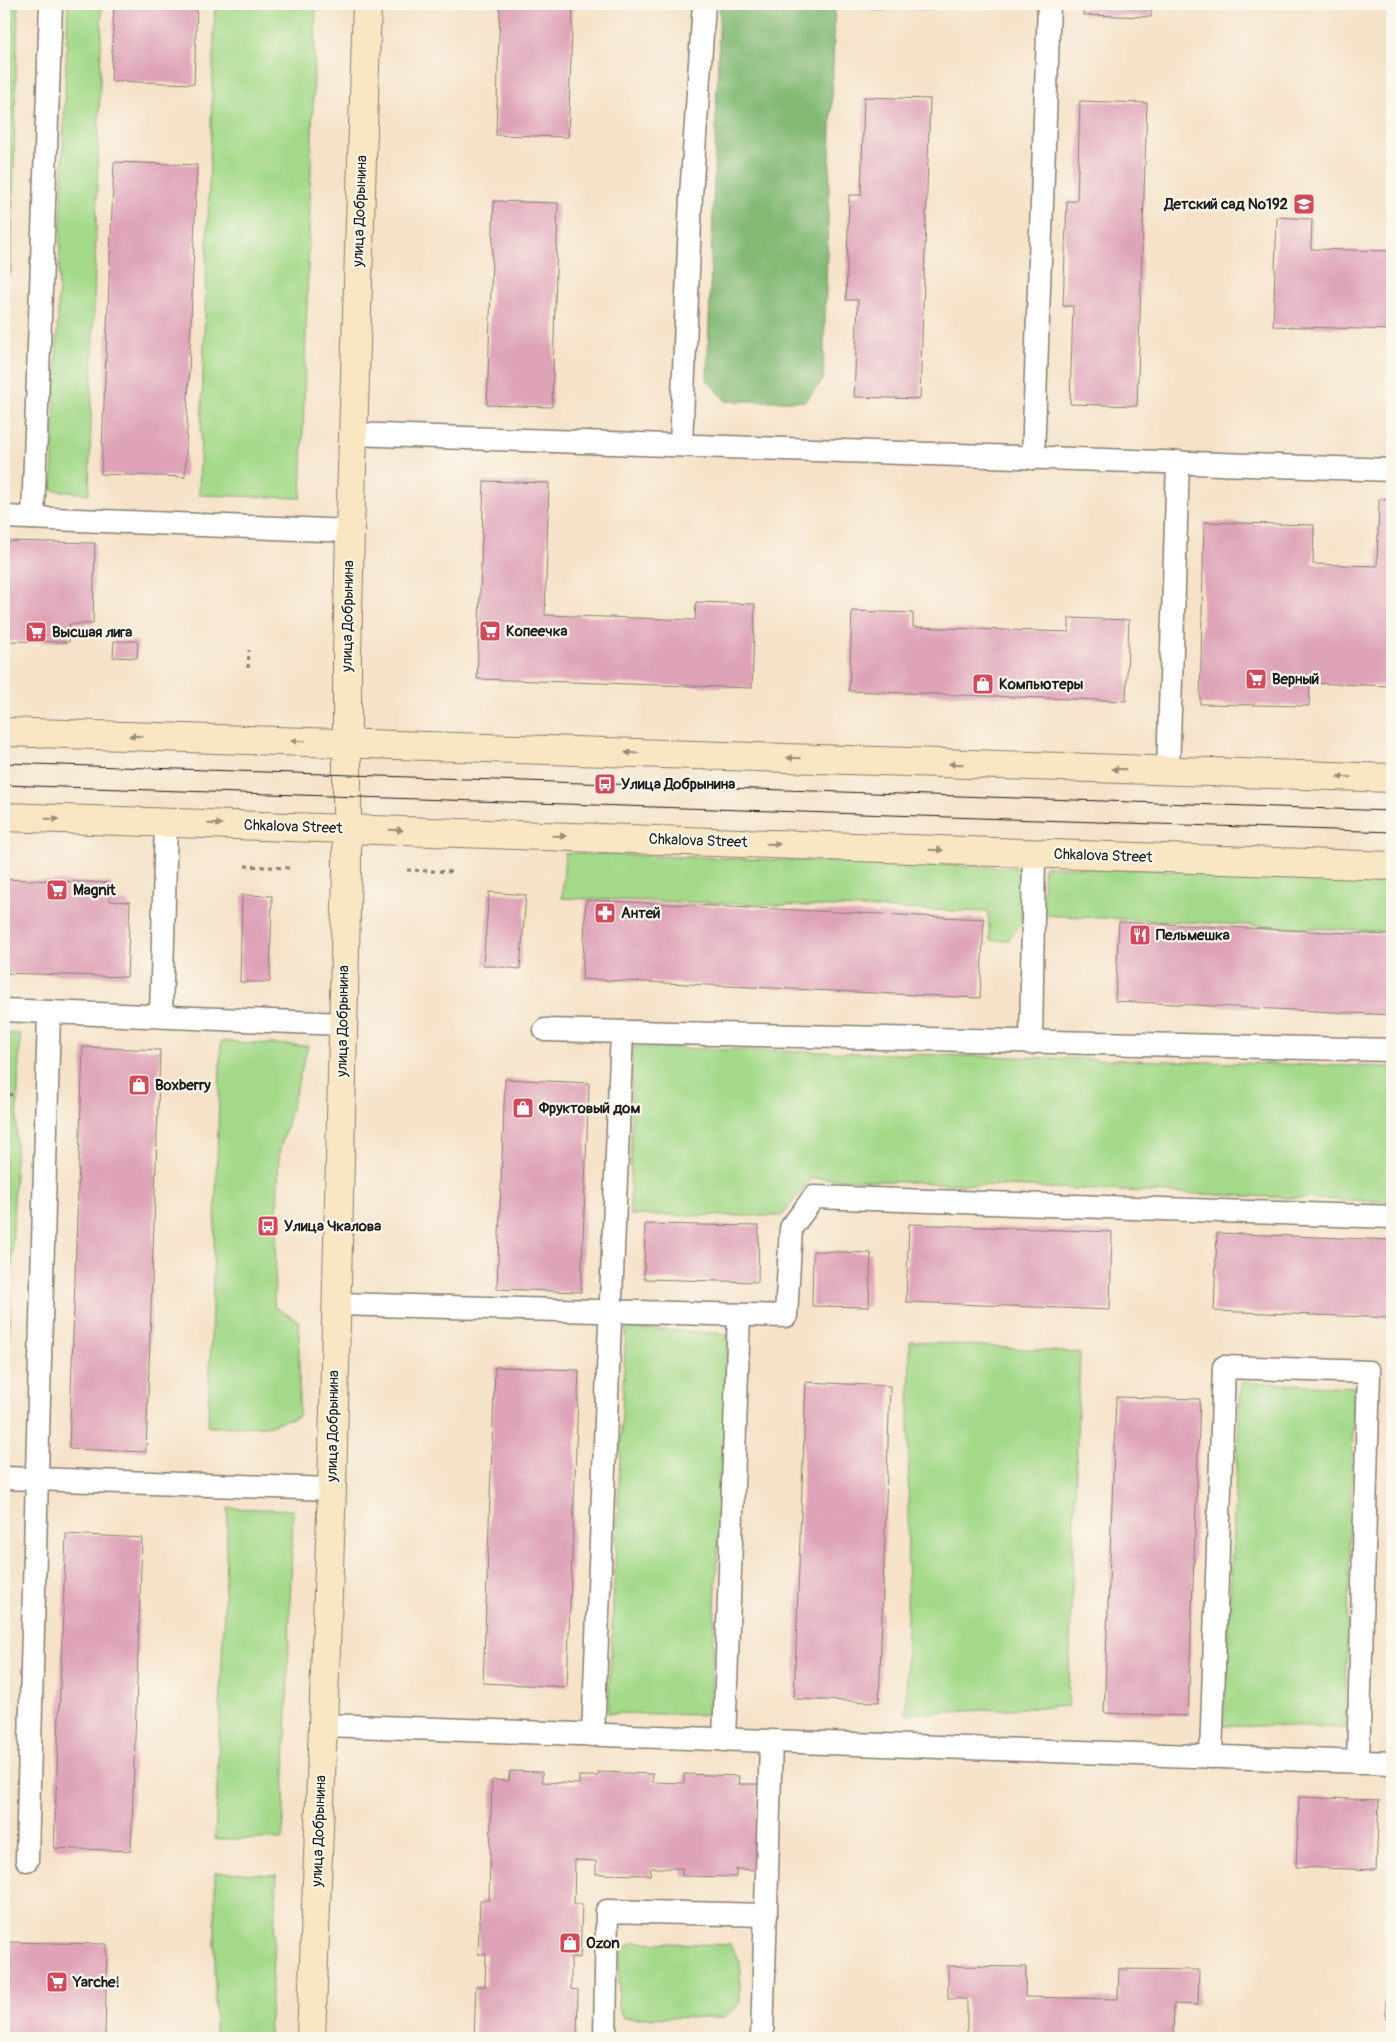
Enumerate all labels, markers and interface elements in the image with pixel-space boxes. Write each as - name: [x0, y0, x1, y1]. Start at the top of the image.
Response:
- street label: улица Добрынина: [349, 155, 371, 268]
- school or university icon: Детский сад №192: [1292, 192, 1316, 216]
- place label: Детский сад №192: [1164, 195, 1288, 214]
- street label: улица Добрынина: [338, 560, 358, 673]
- supermarket icon: Копеечка: [478, 619, 502, 643]
- supermarket icon: Высшая лига: [24, 620, 48, 644]
- place label: Копеечка: [506, 622, 567, 641]
- place label: Высшая лига: [52, 623, 132, 642]
- supermarket icon: Верный: [1244, 667, 1268, 691]
- place label: Верный: [1272, 670, 1319, 689]
- shop icon: Компьютеры: [971, 672, 995, 696]
- place label: Компьютеры: [999, 675, 1084, 694]
- one-way arrow: [128, 732, 144, 740]
- one-way arrow: [290, 737, 306, 745]
- one-way arrow: [623, 749, 639, 757]
- one-way arrow: [786, 754, 802, 762]
- one-way arrow: [948, 759, 964, 767]
- one-way arrow: [1111, 765, 1127, 773]
- bus stop icon: Улица Добрынина: [593, 772, 617, 796]
- one-way arrow: [1335, 772, 1351, 780]
- place label: Улица Добрынина: [621, 775, 735, 794]
- one-way arrow: [45, 815, 61, 823]
- street label: Chkalova Street: [243, 816, 344, 838]
- one-way arrow: [207, 820, 223, 828]
- one-way arrow: [388, 826, 404, 834]
- street label: Chkalova Street: [648, 830, 749, 852]
- one-way arrow: [551, 832, 567, 840]
- one-way arrow: [766, 840, 782, 848]
- street label: Chkalova Street: [1053, 845, 1154, 867]
- one-way arrow: [928, 846, 944, 854]
- supermarket icon: Magnit: [45, 878, 69, 902]
- place label: Magnit: [73, 881, 116, 900]
- pharmacy icon: Антей: [593, 901, 617, 925]
- place label: Антей: [621, 904, 660, 923]
- restaurant icon: Пельмешка: [1128, 923, 1152, 947]
- place label: Пельмешка: [1156, 926, 1230, 945]
- street label: улица Добрынина: [333, 965, 353, 1078]
- shop icon: Boxberry: [127, 1073, 151, 1097]
- place label: Boxberry: [155, 1076, 211, 1095]
- shop icon: Фруктовый дом: [511, 1096, 535, 1120]
- place label: Фруктовый дом: [538, 1099, 640, 1118]
- bus stop icon: Улица Чкалова: [256, 1214, 280, 1238]
- place label: Улица Чкалова: [284, 1217, 381, 1236]
- street label: улица Добрынина: [323, 1370, 343, 1483]
- street label: улица Добрынина: [308, 1775, 330, 1888]
- shop icon: Ozon: [558, 1931, 582, 1955]
- place label: Ozon: [586, 1934, 620, 1953]
- supermarket icon: Yarche!: [45, 1970, 69, 1994]
- place label: Yarche!: [72, 1973, 120, 1992]

